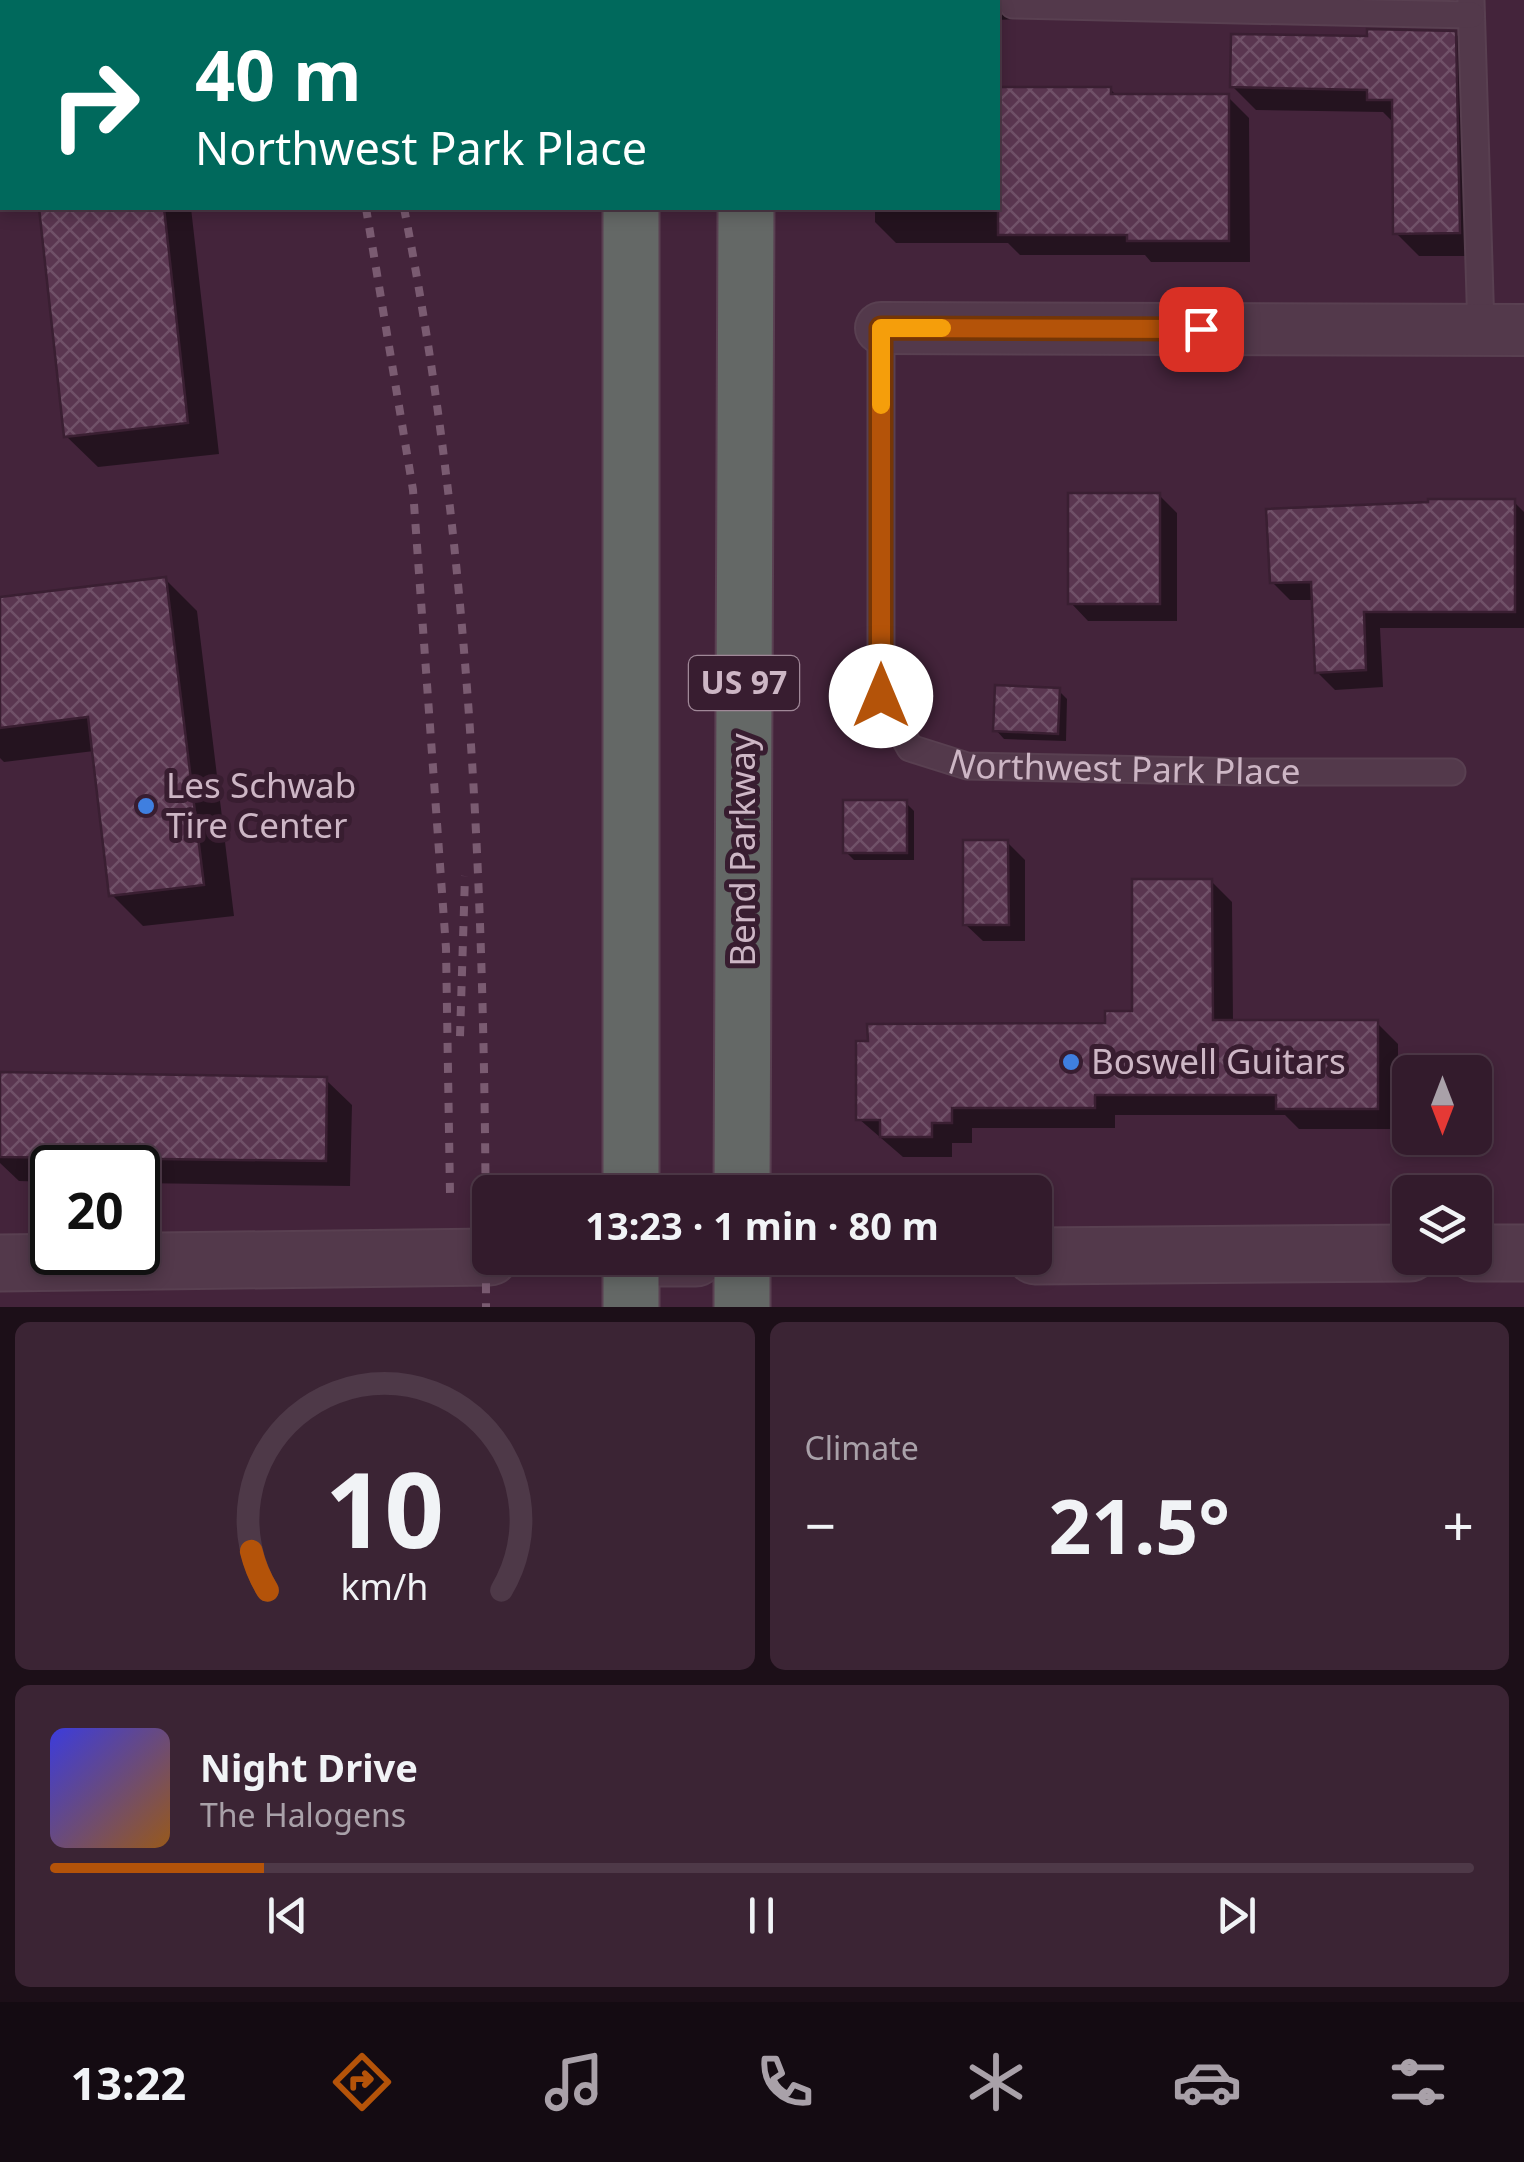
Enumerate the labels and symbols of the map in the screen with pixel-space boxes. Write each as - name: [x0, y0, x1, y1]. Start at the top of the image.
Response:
- pin: [1159, 287, 1244, 372]
- position arrow: [829, 644, 933, 748]
- road number: US 97: [689, 656, 799, 710]
- street label: Bend Parkway: [718, 733, 765, 967]
- street label: Northwest Park Place: [943, 737, 1301, 794]
- place label: Les Schwab Tire Center: [166, 761, 356, 848]
- marker: Les Schwab Tire Center: [135, 795, 157, 817]
- place label: Boswell Guitars: [1091, 1037, 1346, 1084]
- marker: Boswell Guitars: [1060, 1051, 1082, 1073]
- north arrow: [1392, 1055, 1492, 1155]
- speed limit sign: 20: [30, 1145, 160, 1275]

